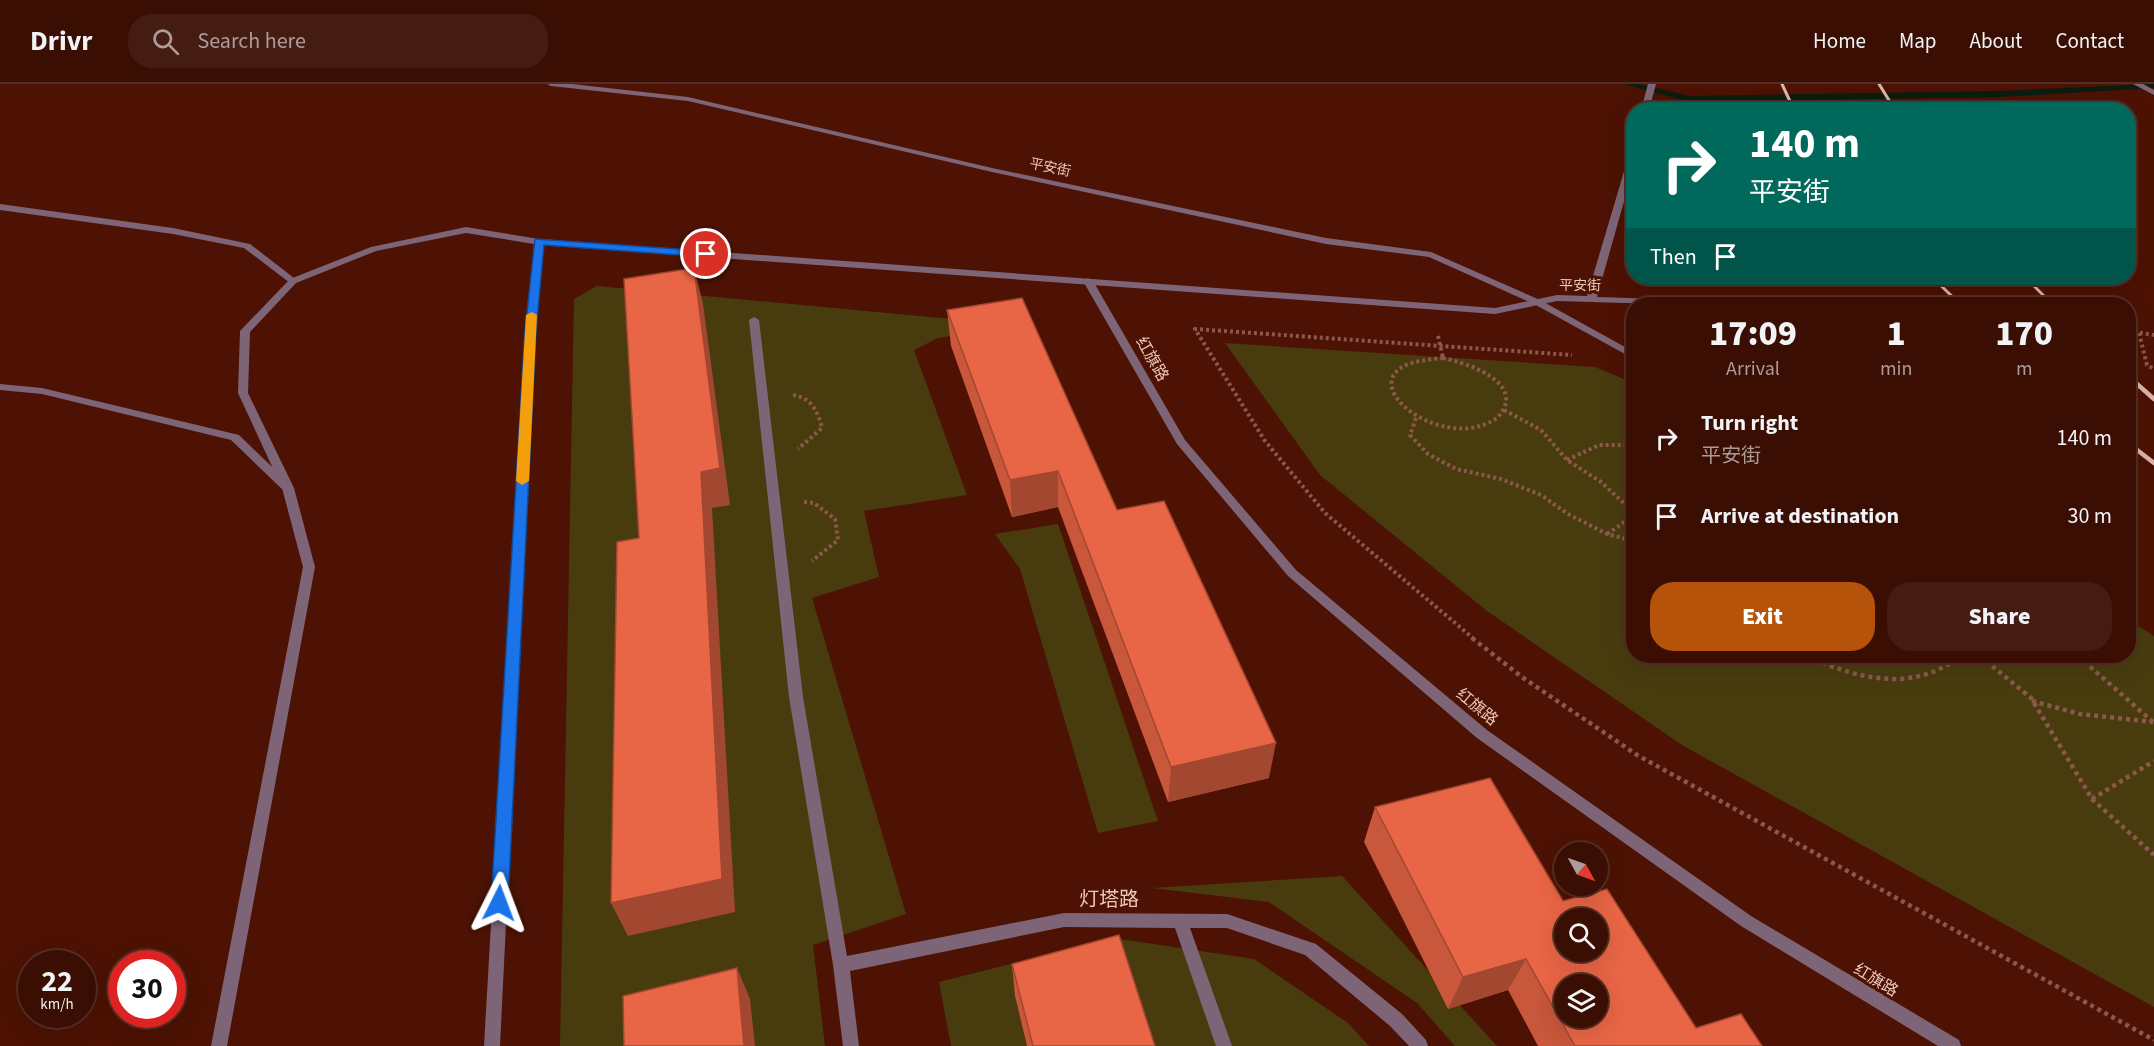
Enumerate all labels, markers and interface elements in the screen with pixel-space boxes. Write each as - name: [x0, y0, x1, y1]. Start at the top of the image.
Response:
- search box: [128, 14, 548, 68]
- text: Drivr: [30, 21, 92, 61]
- icon: search: [149, 25, 182, 58]
- text: Search here: [197, 25, 306, 57]
- text: Home: [1813, 26, 1866, 56]
- text: Map: [1899, 26, 1937, 56]
- text: About: [1970, 26, 2022, 56]
- text: Contact: [2055, 26, 2124, 56]
- text: 140 m: [1749, 114, 1860, 174]
- icon: right: [1650, 126, 1728, 204]
- street label: 平安街: [1027, 154, 1073, 182]
- text: 平安街: [1749, 173, 1830, 212]
- pin: [680, 228, 731, 279]
- icon: arrive: [689, 237, 722, 270]
- icon: arrive: [1709, 240, 1742, 273]
- text: Then: [1650, 241, 1697, 273]
- street label: 平安街: [1559, 276, 1601, 296]
- text: 17:09: [1709, 308, 1797, 359]
- text: 1: [1887, 308, 1906, 359]
- text: 170: [1995, 308, 2053, 359]
- street label: 红旗路: [1130, 333, 1174, 385]
- text: Arrival: [1726, 355, 1780, 383]
- text: min: [1880, 355, 1912, 383]
- text: m: [2016, 355, 2032, 383]
- text: Turn right: [1701, 407, 1798, 439]
- icon: right: [1650, 422, 1683, 455]
- text: 140 m: [2057, 422, 2112, 454]
- text: 平安街: [1701, 442, 1761, 470]
- icon: arrive: [1650, 500, 1683, 533]
- text: Arrive at destination: [1701, 500, 1899, 532]
- text: 30 m: [2067, 500, 2112, 532]
- button: Exit: [1650, 582, 1875, 651]
- button: Share: [1887, 582, 2112, 651]
- street label: 红旗路: [1451, 683, 1503, 731]
- north arrow: [1554, 842, 1608, 896]
- map controls: [1554, 842, 1608, 1028]
- position arrow: [467, 871, 531, 935]
- street label: 灯塔路: [1079, 886, 1139, 914]
- button: search: [1554, 908, 1608, 962]
- speed limit sign: 30: [108, 950, 186, 1028]
- street label: 红旗路: [1850, 958, 1902, 1002]
- text: 22: [41, 960, 73, 1003]
- button: layers: [1554, 974, 1608, 1028]
- text: km/h: [40, 994, 74, 1015]

